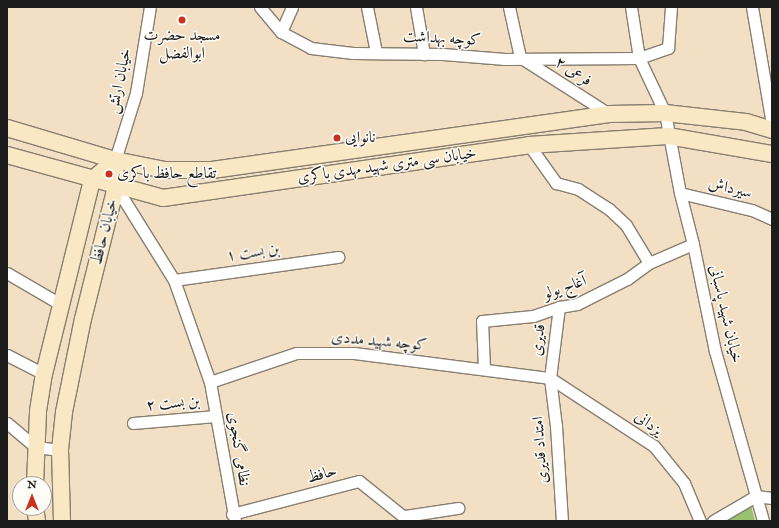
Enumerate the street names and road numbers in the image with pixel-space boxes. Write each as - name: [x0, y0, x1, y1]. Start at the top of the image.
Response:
- street label: کوچه بهداشت: [403, 27, 481, 51]
- street label: خیابان ارتش: [104, 47, 136, 115]
- street label: فرعی ۲: [551, 53, 595, 91]
- street label: خیابان سی متری شهید مهدی باکری: [296, 144, 478, 188]
- street label: سیرداش: [706, 174, 754, 204]
- street label: خیابان حافظ: [88, 197, 122, 267]
- street label: بن بست ۱: [225, 240, 281, 266]
- street label: خیابان شهید پاسبانی: [704, 263, 746, 365]
- street label: آغاج یولو: [541, 272, 589, 304]
- street label: قدیری: [528, 323, 550, 357]
- street label: کوچه شهید مددی: [330, 328, 428, 356]
- street label: بن بست ۲: [145, 392, 201, 416]
- street label: یزدانی: [630, 407, 666, 441]
- street label: نظامی گنجوی: [223, 411, 253, 487]
- street label: امتداد قدیری: [529, 416, 553, 484]
- street label: حافظ: [305, 462, 339, 488]

